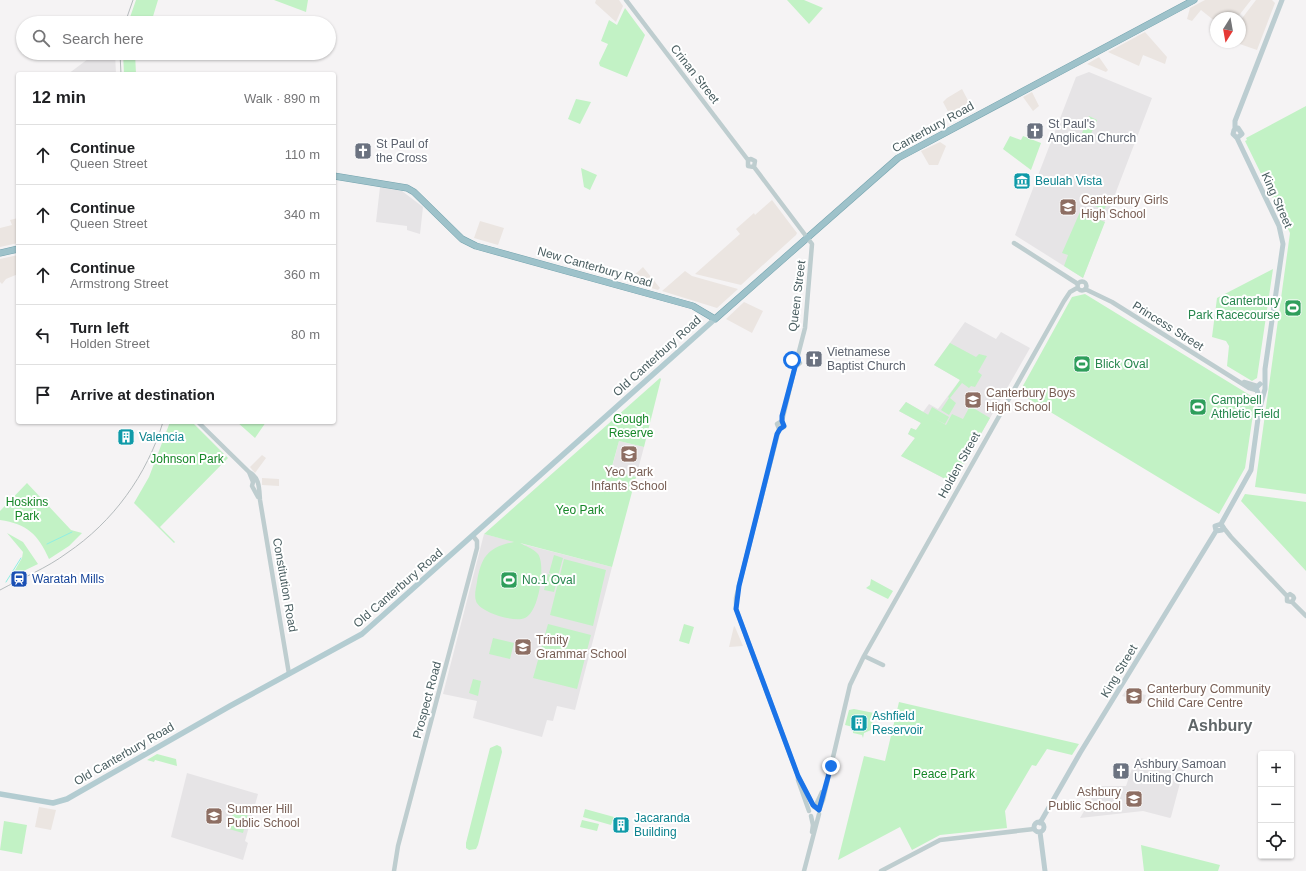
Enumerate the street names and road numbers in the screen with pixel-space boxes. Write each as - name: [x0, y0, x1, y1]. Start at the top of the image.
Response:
- street label: Crinan Street: [668, 42, 723, 107]
- street label: Canterbury Road: [890, 99, 976, 155]
- street label: King Street: [1259, 170, 1296, 231]
- street label: New Canterbury Road: [536, 244, 654, 290]
- street label: Queen Street: [786, 259, 808, 332]
- street label: Princess Street: [1130, 299, 1207, 354]
- street label: Old Canterbury Road: [610, 313, 704, 399]
- street label: Holden Street: [935, 429, 983, 500]
- street label: Constitution Road: [270, 537, 300, 633]
- street label: Old Canterbury Road: [351, 546, 445, 630]
- street label: King Street: [1098, 641, 1141, 700]
- street label: Prospect Road: [410, 660, 444, 740]
- street label: Old Canterbury Road: [71, 720, 177, 788]

